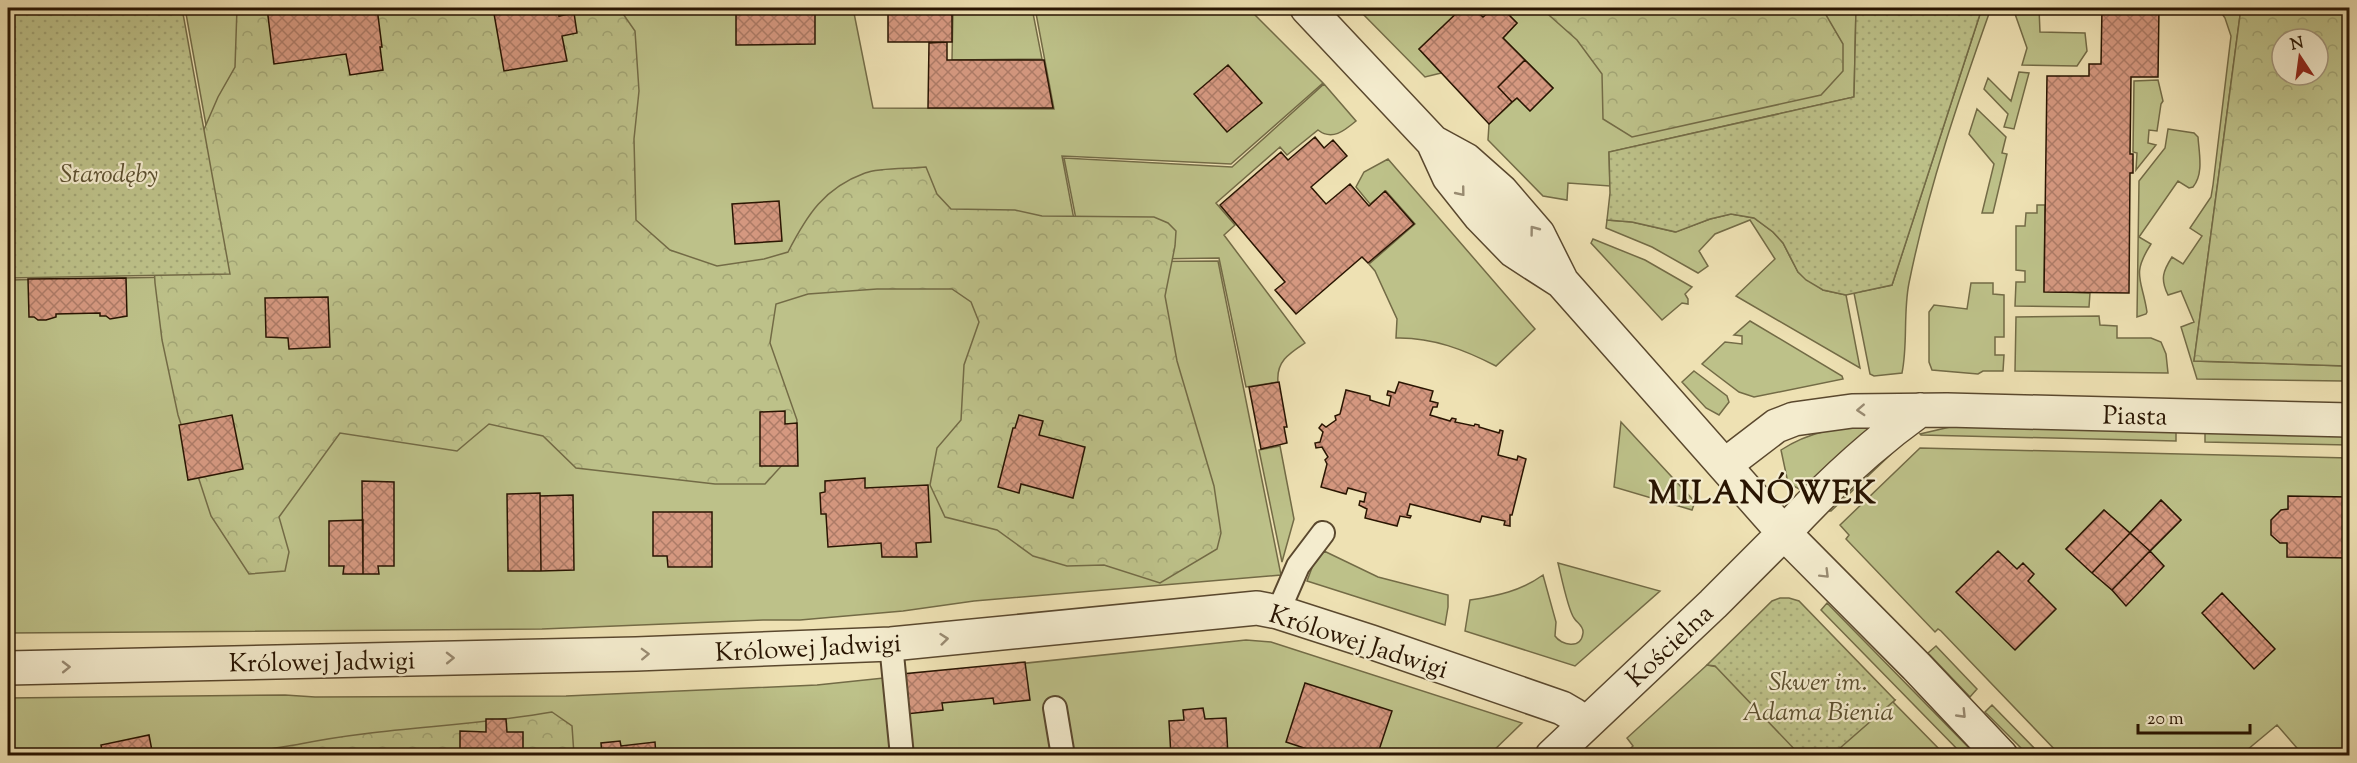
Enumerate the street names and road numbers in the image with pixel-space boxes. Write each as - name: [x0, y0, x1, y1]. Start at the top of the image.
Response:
- street label: Piasta: [2102, 398, 2168, 437]
- street label: Królowej Jadwigi: [1264, 597, 1453, 690]
- street label: Kościelna: [1619, 597, 1723, 697]
- street label: Królowej Jadwigi: [714, 626, 902, 673]
- street label: Królowej Jadwigi: [229, 643, 416, 684]

